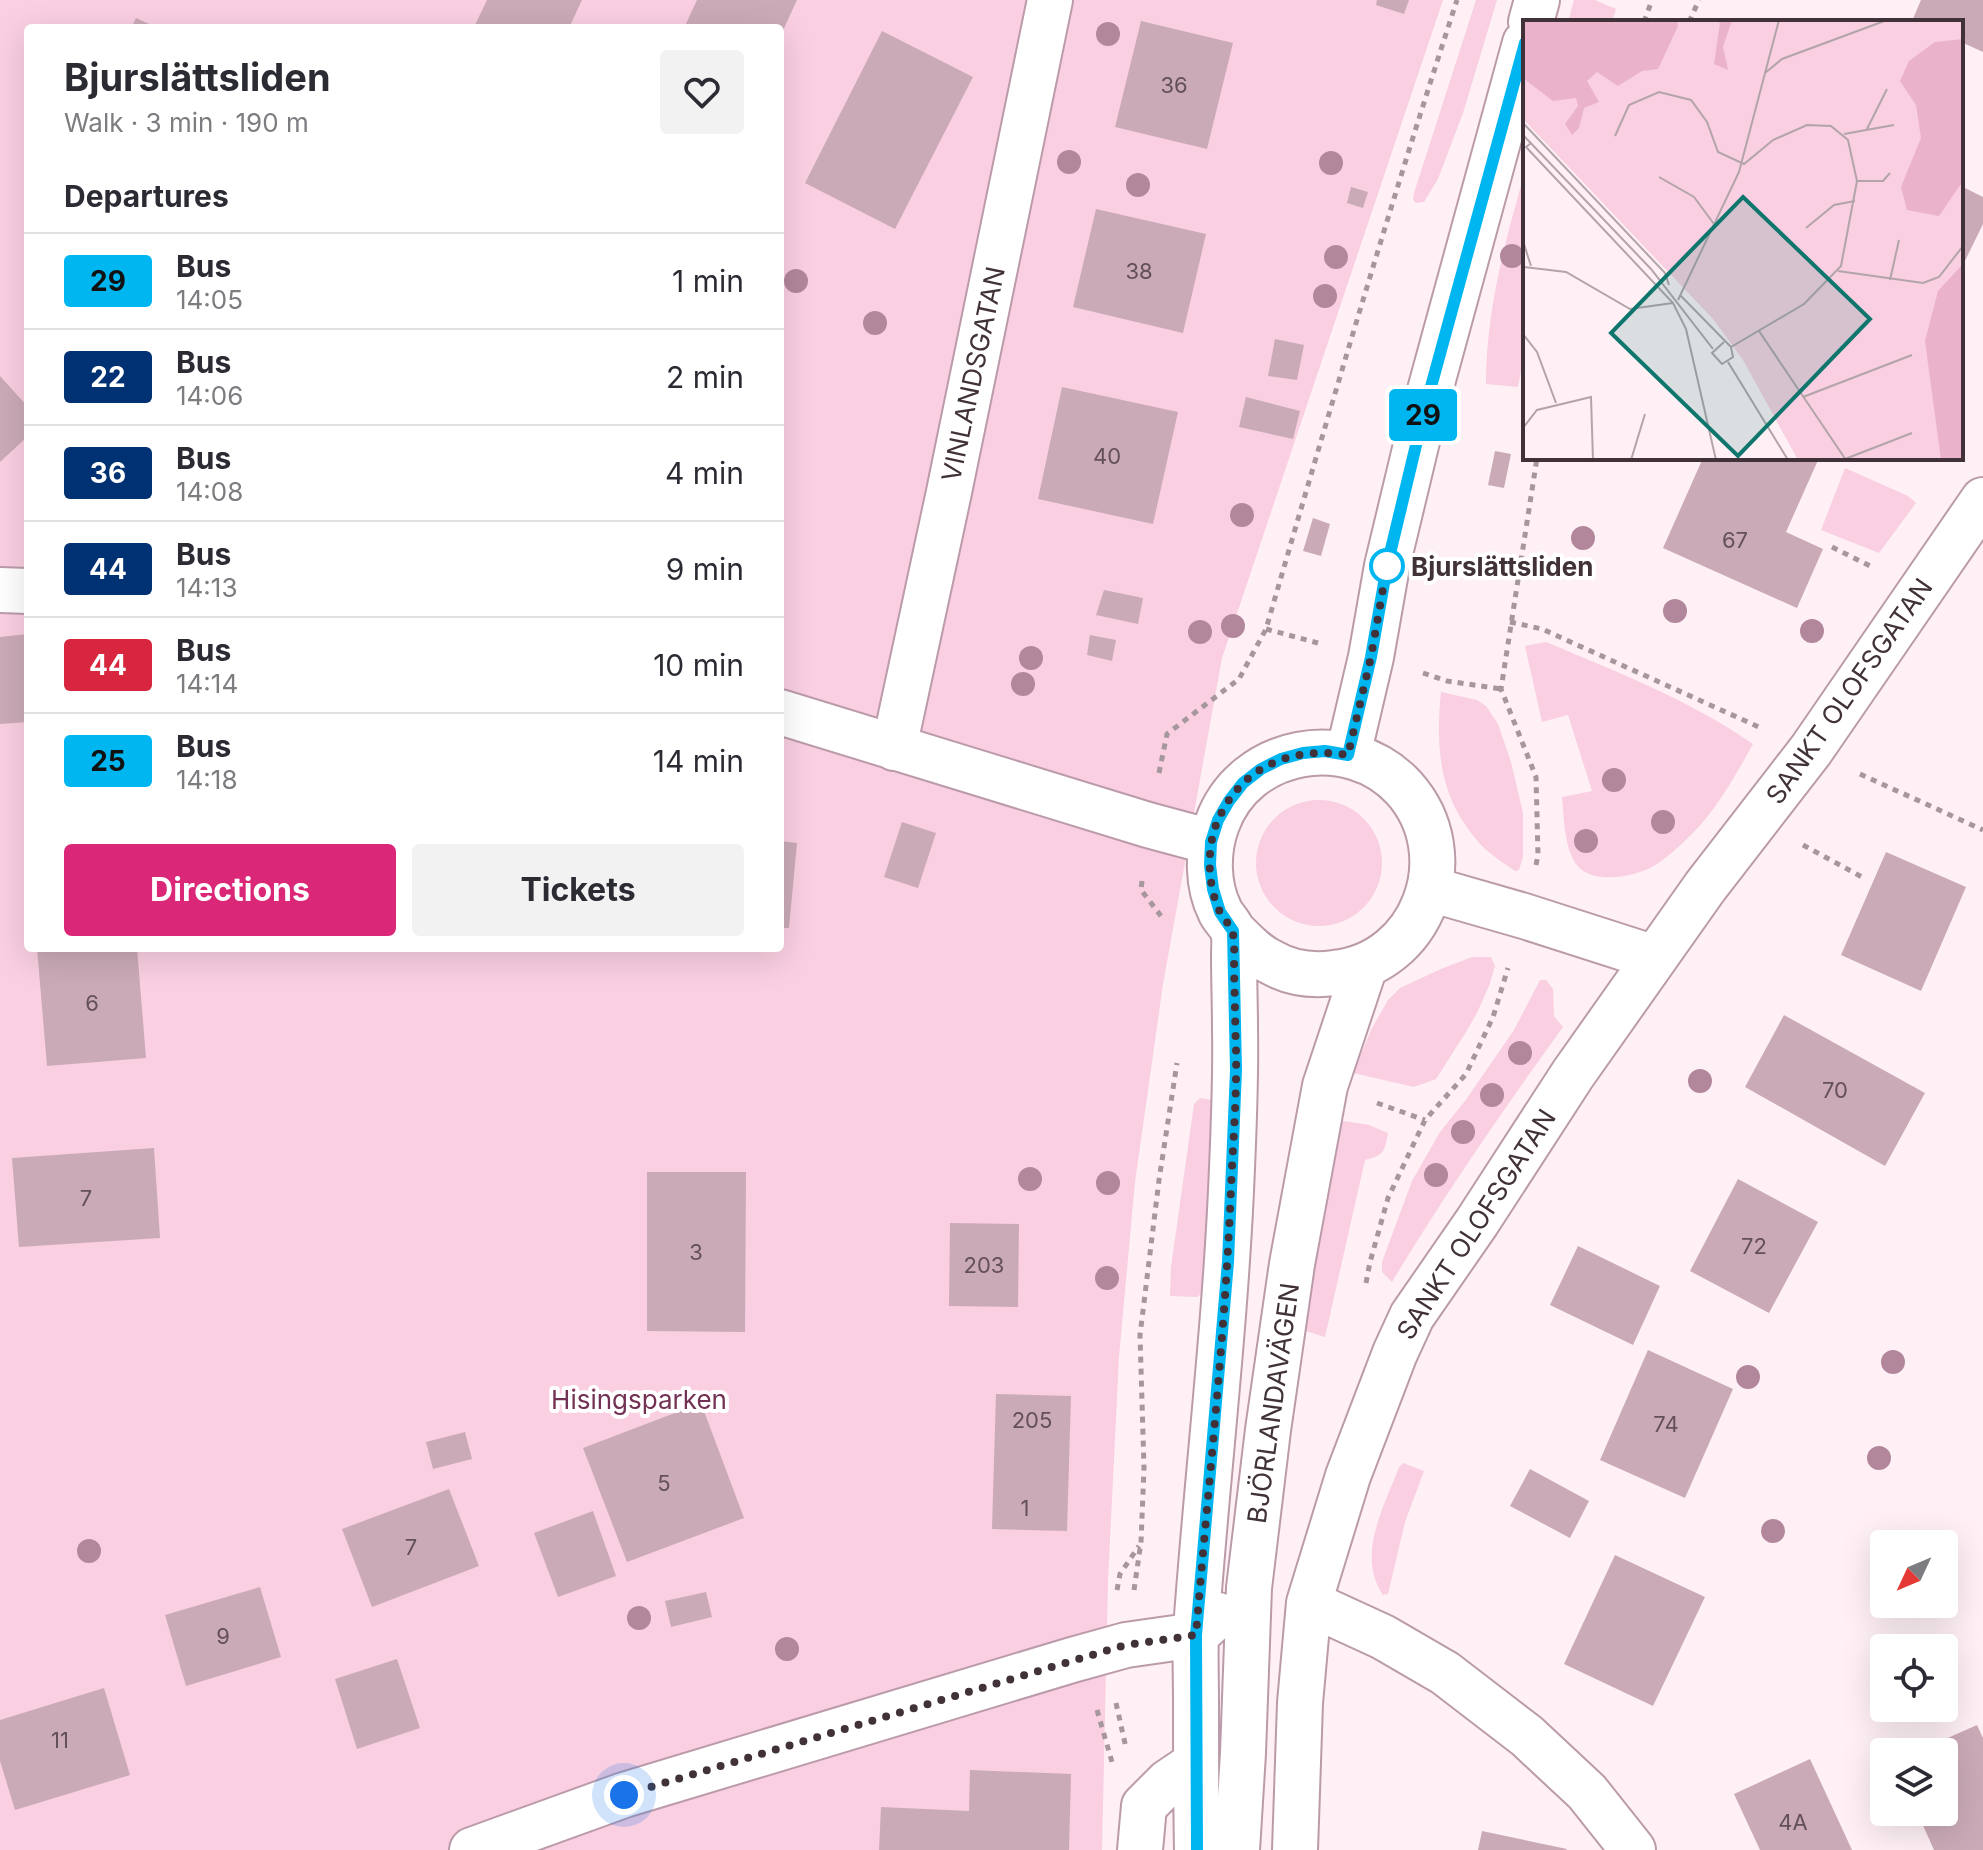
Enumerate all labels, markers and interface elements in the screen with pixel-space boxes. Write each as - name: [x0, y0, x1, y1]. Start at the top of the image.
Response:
- inset map: [1523, 20, 1963, 460]
- button: heart: [660, 50, 744, 134]
- text: Bjurslättsliden: [64, 54, 331, 100]
- house number: 36: [1160, 72, 1188, 98]
- text: Walk · 3 min · 190 m: [64, 107, 309, 138]
- text: Departures: [64, 178, 229, 214]
- text: Bus: [176, 248, 231, 284]
- house number: 38: [1125, 258, 1153, 284]
- text: 1 min: [672, 263, 744, 299]
- text: 29: [90, 264, 126, 298]
- street label: VINLANDSGATAN: [935, 264, 1011, 484]
- text: 14:05: [176, 284, 243, 315]
- text: Bus: [176, 344, 231, 380]
- text: 2 min: [666, 359, 744, 395]
- text: 22: [90, 360, 126, 394]
- text: 14:06: [176, 380, 243, 411]
- line badge: 29: [1387, 389, 1459, 441]
- text: 29: [1405, 398, 1441, 432]
- text: Bus: [176, 440, 231, 476]
- house number: 40: [1093, 443, 1121, 469]
- text: 4 min: [665, 455, 744, 491]
- text: 36: [90, 456, 126, 490]
- text: 14:08: [176, 476, 243, 507]
- house number: 67: [1722, 527, 1748, 553]
- text: Bus: [176, 536, 231, 572]
- marker: Bjurslättsliden: [1370, 549, 1404, 583]
- text: 9 min: [666, 551, 744, 587]
- place label: Bjurslättsliden: [1411, 551, 1593, 582]
- text: 44: [89, 552, 127, 586]
- text: 14:13: [176, 572, 238, 603]
- street label: SANKT OLOFSGATAN: [1759, 572, 1939, 810]
- text: Bus: [176, 632, 231, 668]
- text: 10 min: [653, 647, 744, 683]
- text: 44: [89, 648, 127, 682]
- text: 14:14: [176, 668, 238, 699]
- text: Bus: [176, 728, 231, 764]
- text: 14 min: [653, 743, 744, 779]
- text: 25: [90, 744, 126, 778]
- text: 14:18: [176, 764, 238, 795]
- button: Directions: [64, 844, 396, 936]
- button: Tickets: [412, 844, 744, 936]
- house number: 6: [85, 990, 99, 1016]
- house number: 70: [1822, 1077, 1848, 1103]
- street label: SANKT OLOFSGATAN: [1390, 1103, 1562, 1345]
- house number: 7: [80, 1185, 92, 1211]
- house number: 72: [1741, 1233, 1767, 1259]
- house number: 3: [689, 1239, 703, 1265]
- house number: 203: [964, 1252, 1004, 1278]
- street label: BJÖRLANDAVÄGEN: [1241, 1281, 1305, 1525]
- park label: Hisingsparken: [551, 1384, 727, 1415]
- house number: 205: [1012, 1407, 1052, 1433]
- house number: 74: [1653, 1411, 1679, 1437]
- house number: 5: [657, 1470, 671, 1496]
- house number: 1: [1021, 1495, 1029, 1521]
- north arrow: [1870, 1530, 1958, 1618]
- map controls: [1870, 1530, 1958, 1826]
- house number: 7: [405, 1534, 417, 1560]
- house number: 9: [216, 1623, 230, 1649]
- button: locate: [1870, 1634, 1958, 1722]
- house number: 11: [51, 1727, 69, 1753]
- button: layers: [1870, 1738, 1958, 1826]
- your location: [604, 1775, 644, 1815]
- house number: 4A: [1778, 1809, 1808, 1835]

